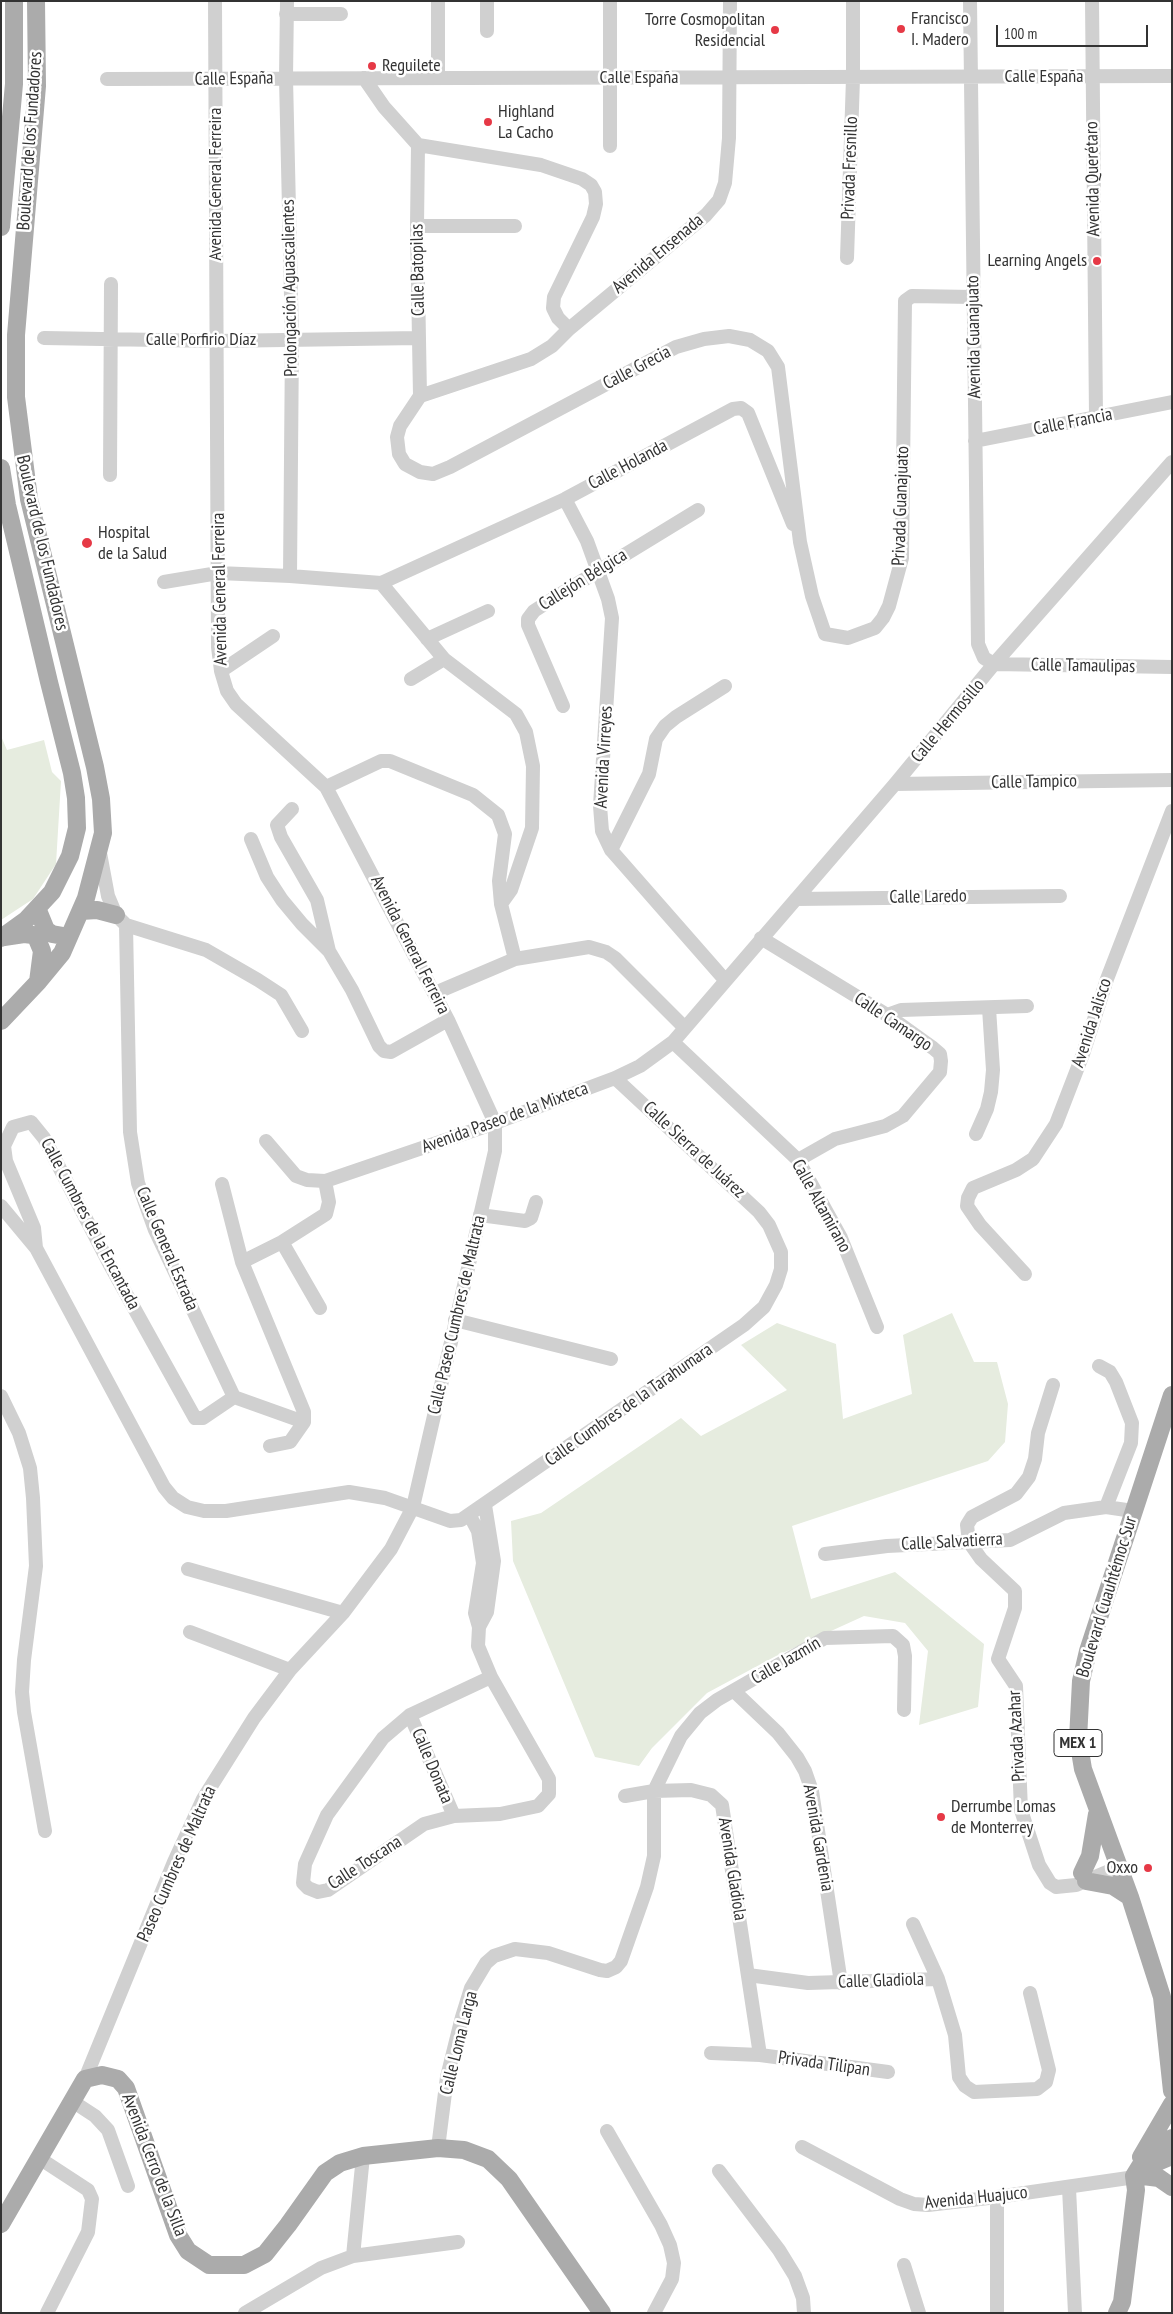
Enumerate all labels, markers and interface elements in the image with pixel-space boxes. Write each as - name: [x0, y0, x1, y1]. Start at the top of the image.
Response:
- place label: Francisco I. Madero: [911, 8, 969, 50]
- place label: Torre Cosmopolitan Residencial: [645, 9, 765, 52]
- scale bar: [998, 15, 1150, 47]
- marker: Francisco I. Madero: [895, 23, 907, 35]
- marker: Torre Cosmopolitan Residencial: [769, 24, 781, 36]
- text: 100 m: [1004, 24, 1037, 43]
- street label: Boulevard de los Fundadores: [13, 51, 47, 231]
- place label: Reguilete: [382, 55, 441, 77]
- marker: Reguilete: [366, 60, 378, 72]
- street label: Calle España: [1005, 66, 1083, 88]
- street label: Calle España: [600, 67, 678, 89]
- street label: Calle España: [194, 68, 274, 90]
- place label: Highland La Cacho: [498, 101, 554, 144]
- street label: Avenida General Ferreira: [205, 108, 227, 260]
- marker: Highland La Cacho: [482, 116, 494, 128]
- street label: Privada Fresnillo: [837, 116, 863, 220]
- street label: Avenida Querétaro: [1081, 121, 1105, 237]
- street label: Prolongación Aguascalientes: [278, 199, 302, 377]
- street label: Avenida Ensenada: [608, 210, 708, 298]
- street label: Calle Batopilas: [406, 224, 430, 316]
- place label: Learning Angels: [988, 250, 1087, 272]
- marker: Learning Angels: [1091, 255, 1103, 267]
- street label: Avenida Guanajuato: [962, 275, 986, 399]
- street label: Calle Porfirio Díaz: [146, 329, 256, 351]
- street label: Calle Grecia: [600, 341, 674, 395]
- street label: Calle Francia: [1032, 404, 1114, 440]
- street label: Calle Holanda: [585, 435, 671, 495]
- street label: Privada Guanajuato: [888, 446, 914, 566]
- street label: Boulevard de los Fundadores: [11, 453, 73, 633]
- street label: Avenida General Ferreira: [208, 512, 232, 666]
- place label: Hospital de la Salud: [98, 522, 167, 564]
- marker: Hospital de la Salud: [80, 536, 94, 550]
- street label: Callejón Bélgica: [535, 544, 631, 616]
- street label: Calle Tamaulipas: [1031, 654, 1135, 678]
- street label: Calle Hermosillo: [907, 675, 989, 767]
- street label: Avenida Virreyes: [591, 705, 617, 809]
- street label: Calle Tampico: [991, 770, 1077, 794]
- street label: Avenida General Ferreira: [366, 872, 454, 1018]
- street label: Calle Laredo: [889, 886, 967, 908]
- street label: Avenida Jalisco: [1067, 976, 1117, 1070]
- street label: Calle Camargo: [850, 988, 936, 1056]
- street label: Avenida Paseo de la Mixteca: [419, 1078, 591, 1158]
- street label: Calle Sierra de Juárez: [638, 1097, 750, 1203]
- street label: Calle Cumbres de la Encantada: [36, 1135, 144, 1313]
- street label: Calle Altamirano: [787, 1156, 855, 1256]
- street label: Calle General Estrada: [131, 1184, 203, 1314]
- street label: Calle Paseo Cumbres de Maltrata: [424, 1213, 490, 1417]
- street label: Calle Cumbres de la Tarahumara: [541, 1339, 717, 1471]
- street label: Boulevard Cuauhtémoc Sur: [1072, 1514, 1142, 1680]
- street label: Calle Salvatierra: [901, 1529, 1003, 1555]
- street label: Calle Jazmín: [748, 1633, 824, 1689]
- street label: Privada Azahar: [1004, 1690, 1030, 1782]
- street label: Calle Donata: [407, 1725, 457, 1807]
- road number: MEX 1: [1054, 1730, 1102, 1756]
- street label: Paseo Cumbres de Maltrata: [133, 1783, 221, 1945]
- street label: Avenida Gardenia: [798, 1783, 838, 1893]
- place label: Derrumbe Lomas de Monterrey: [951, 1796, 1056, 1838]
- marker: Derrumbe Lomas de Monterrey: [935, 1811, 947, 1823]
- street label: Avenida Gladiola: [713, 1816, 751, 1922]
- street label: Calle Toscana: [324, 1831, 406, 1895]
- place label: Oxxo: [1107, 1857, 1138, 1879]
- marker: Oxxo: [1142, 1862, 1154, 1874]
- street label: Calle Gladiola: [838, 1969, 924, 1993]
- street label: Calle Loma Larga: [436, 1989, 482, 2097]
- street label: Privada Tilipan: [777, 2047, 871, 2081]
- street label: Avenida Cerro de la Silla: [117, 2091, 191, 2239]
- street label: Avenida Huajuco: [924, 2182, 1028, 2214]

